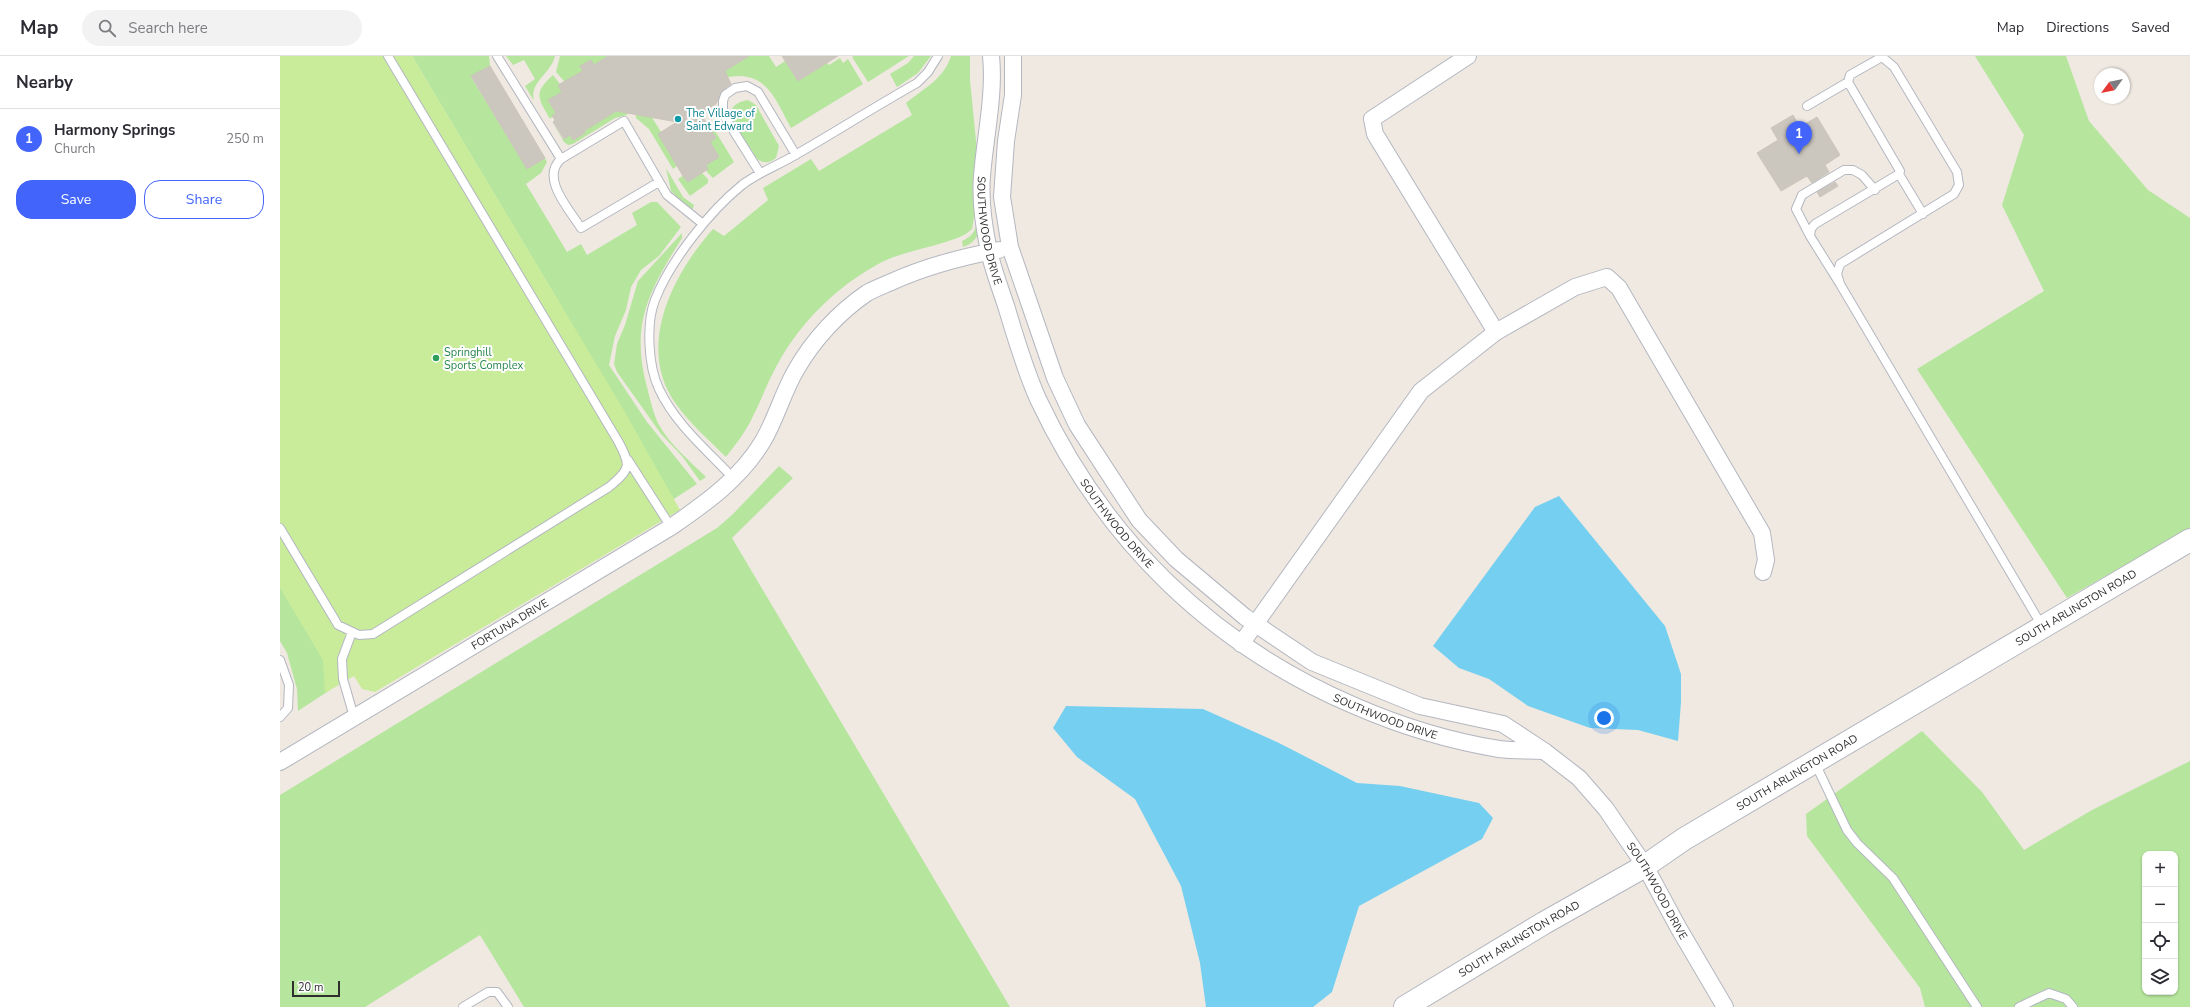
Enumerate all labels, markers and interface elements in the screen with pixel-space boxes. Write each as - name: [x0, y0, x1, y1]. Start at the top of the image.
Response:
- search box: [82, 10, 362, 46]
- text: Map: [20, 15, 58, 41]
- icon: search: [96, 17, 118, 39]
- text: Search here: [128, 18, 208, 38]
- text: Map: [1997, 18, 2024, 37]
- text: Directions: [2046, 18, 2109, 37]
- text: Saved: [2131, 18, 2170, 37]
- north arrow: [2094, 68, 2130, 104]
- text: Nearby: [16, 71, 73, 94]
- place label: The Village of Saint Edward: [686, 106, 755, 134]
- marker: The Village of Saint Edward: [673, 114, 683, 124]
- text: Harmony Springs: [54, 120, 175, 140]
- pin: 1: [1786, 121, 1812, 154]
- text: 1: [25, 130, 33, 148]
- text: 250 m: [226, 130, 264, 148]
- text: Church: [54, 140, 95, 158]
- street label: SOUTHWOOD DRIVE: [973, 176, 1005, 287]
- button: Save: [16, 180, 136, 219]
- button: Share: [144, 180, 264, 219]
- place label: Springhill Sports Complex: [444, 345, 523, 373]
- marker: Springhill Sports Complex: [431, 353, 441, 363]
- street label: SOUTHWOOD DRIVE: [1076, 476, 1157, 572]
- street label: SOUTH ARLINGTON ROAD: [2013, 566, 2140, 650]
- street label: FORTUNA DRIVE: [469, 595, 551, 653]
- street label: SOUTHWOOD DRIVE: [1331, 690, 1439, 743]
- your location: [1594, 708, 1614, 728]
- street label: SOUTH ARLINGTON ROAD: [1734, 731, 1861, 814]
- street label: SOUTHWOOD DRIVE: [1623, 839, 1691, 943]
- map controls: [2142, 851, 2178, 995]
- button: +: [2142, 851, 2178, 887]
- button: −: [2142, 887, 2178, 923]
- street label: SOUTH ARLINGTON ROAD: [1456, 897, 1583, 981]
- button: locate: [2142, 923, 2178, 959]
- button: layers: [2142, 959, 2178, 995]
- scale bar: [292, 979, 340, 998]
- text: 20 m: [298, 980, 323, 995]

